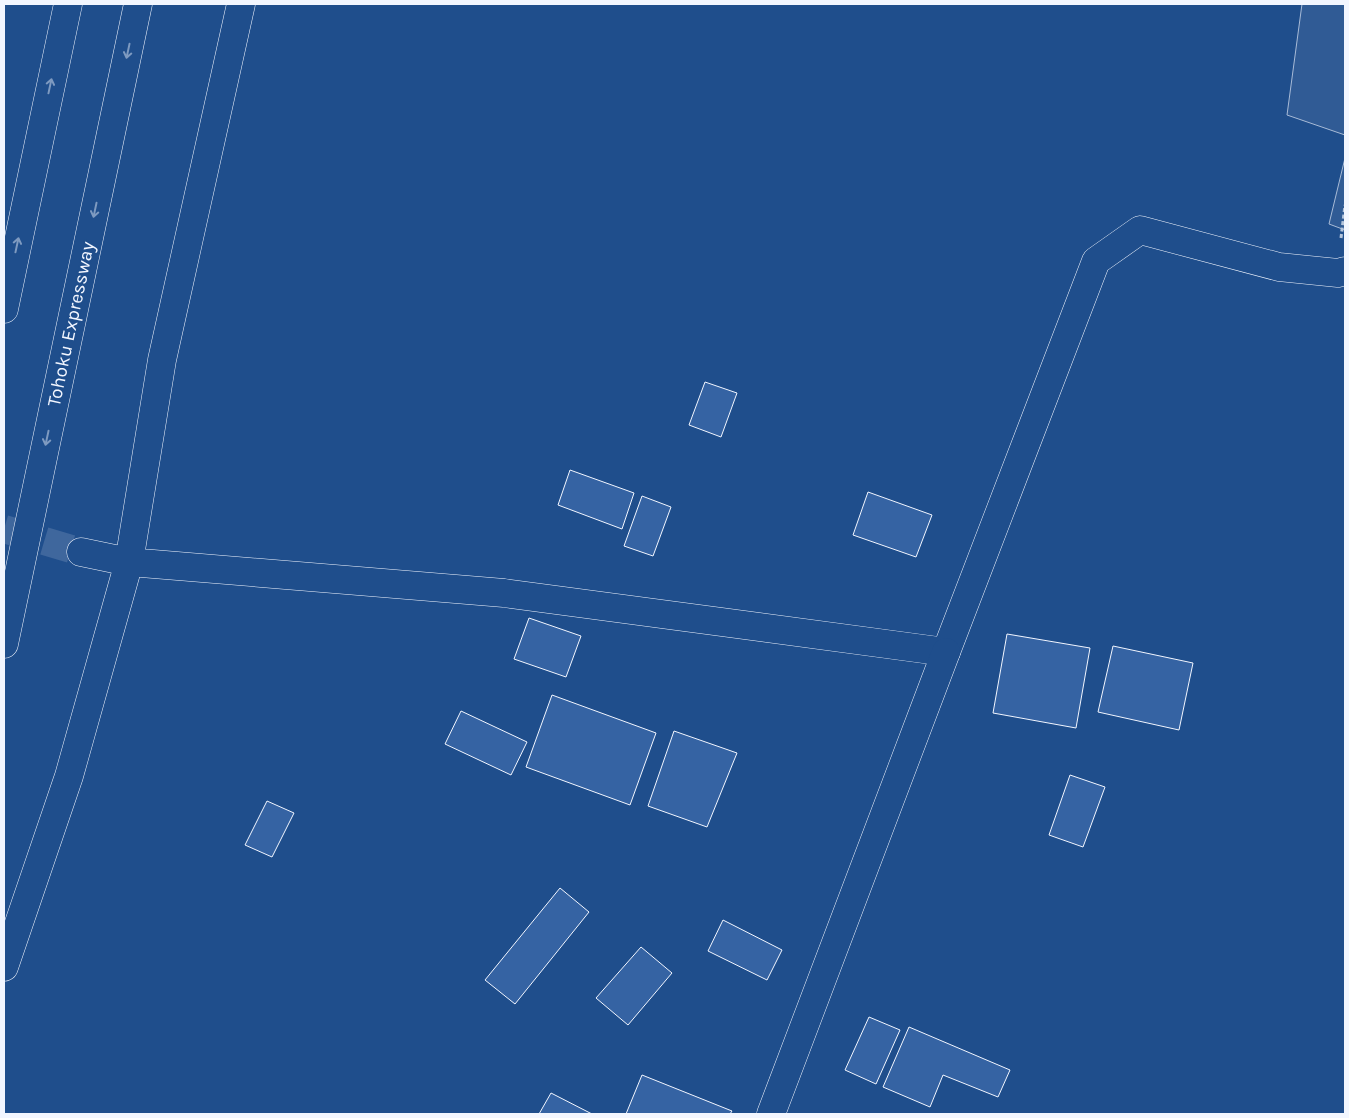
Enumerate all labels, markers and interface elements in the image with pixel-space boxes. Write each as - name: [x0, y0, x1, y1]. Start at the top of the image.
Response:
- one-way arrow: [123, 43, 133, 59]
- one-way arrow: [46, 78, 56, 94]
- one-way arrow: [90, 202, 99, 218]
- one-way arrow: [13, 237, 22, 253]
- street label: Tohoku Expressway: [43, 239, 99, 409]
- one-way arrow: [42, 430, 51, 446]

